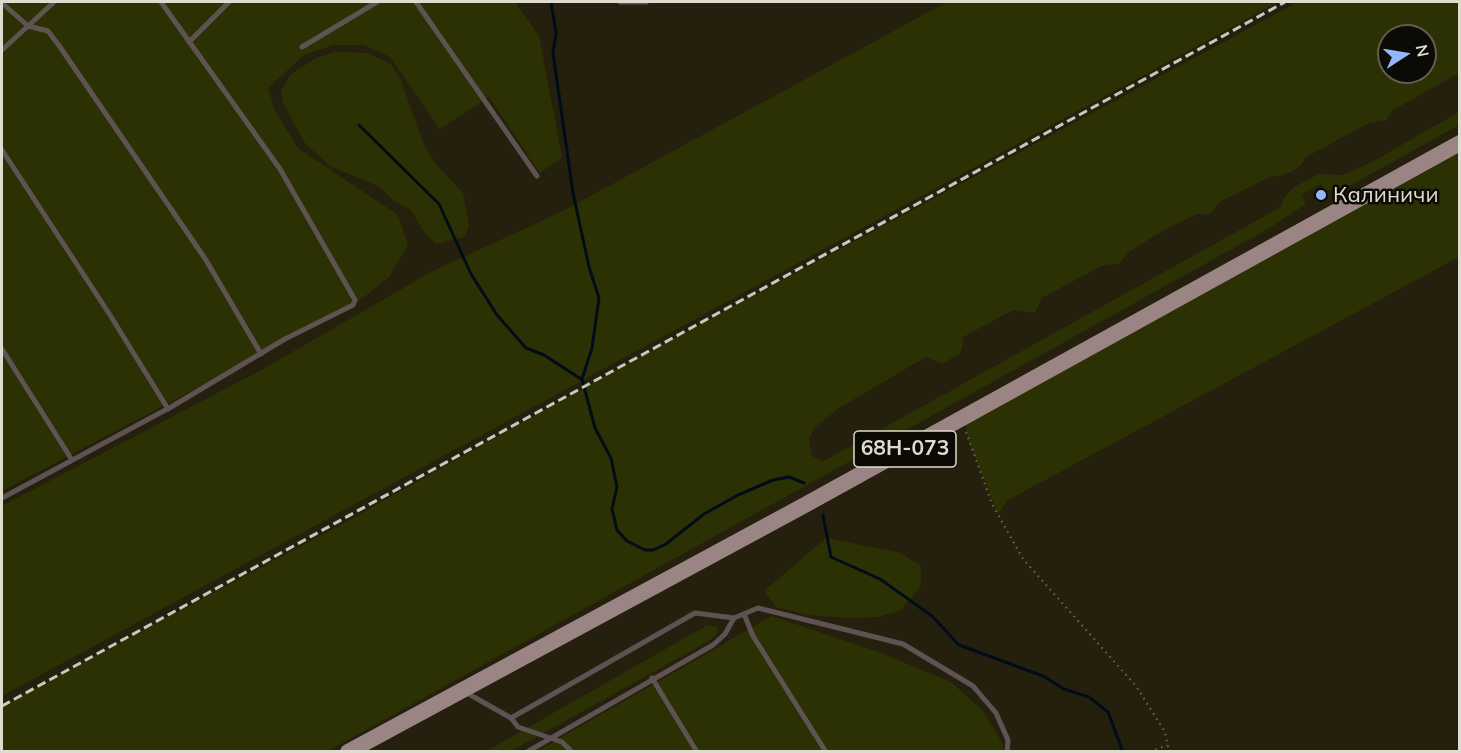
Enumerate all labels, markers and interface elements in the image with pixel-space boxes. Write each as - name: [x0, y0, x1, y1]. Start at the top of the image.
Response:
- north arrow: [1377, 24, 1437, 84]
- text: N: [1412, 43, 1434, 59]
- place label: Калиничи: [1333, 182, 1439, 208]
- marker: Калиничи: [1314, 188, 1328, 202]
- road number: 68Н-073: [854, 431, 956, 467]

